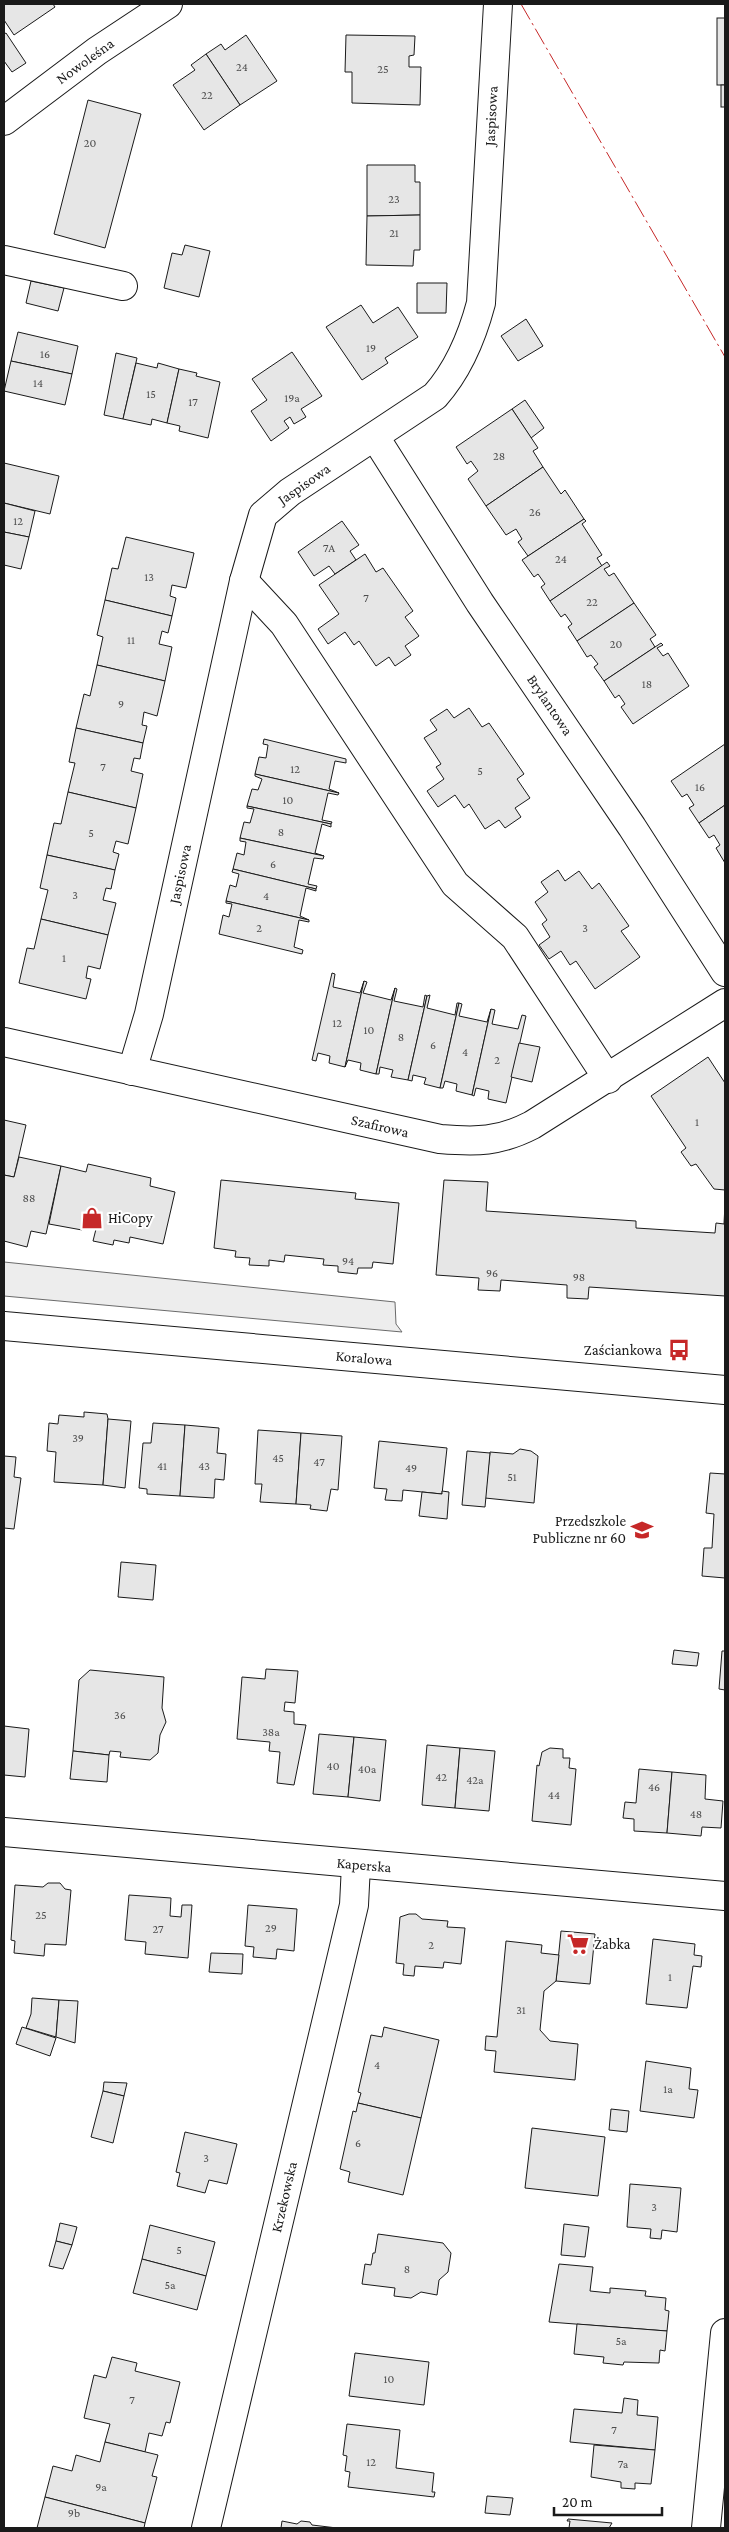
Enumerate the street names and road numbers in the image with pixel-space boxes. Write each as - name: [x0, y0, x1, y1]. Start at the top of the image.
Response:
- street label: Nowoleśna: [53, 35, 117, 87]
- street label: Jaspisowa: [481, 85, 502, 149]
- street label: Jaspisowa: [273, 460, 334, 510]
- street label: Brylantowa: [523, 672, 576, 739]
- street label: Jaspisowa: [165, 843, 195, 907]
- street label: Szafirowa: [350, 1112, 410, 1140]
- street label: Koralowa: [335, 1348, 393, 1368]
- street label: Kaperska: [336, 1855, 392, 1876]
- street label: Krzekowska: [268, 2160, 300, 2234]

